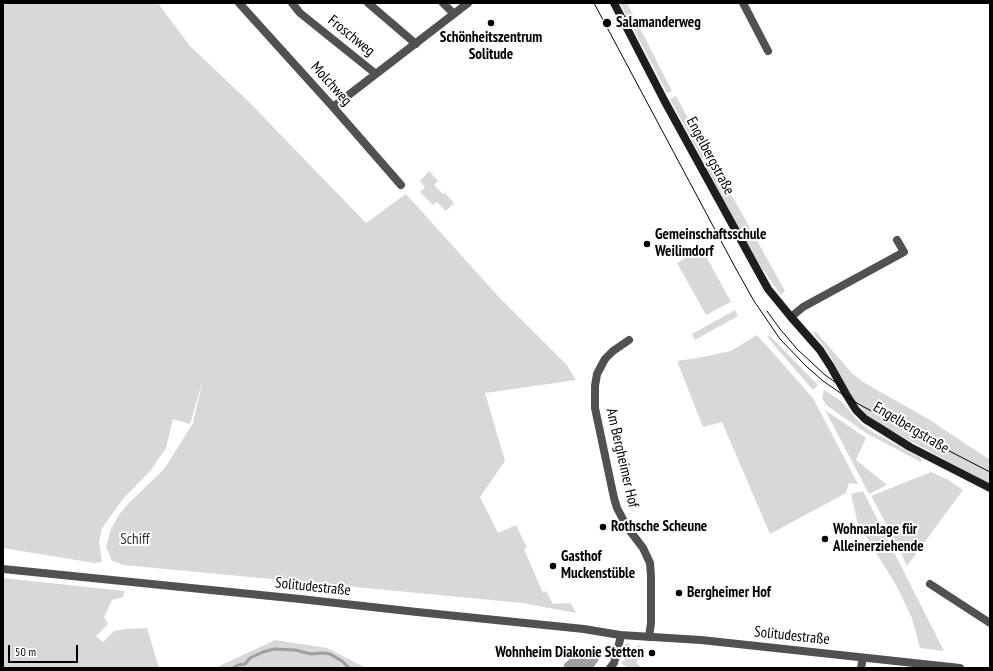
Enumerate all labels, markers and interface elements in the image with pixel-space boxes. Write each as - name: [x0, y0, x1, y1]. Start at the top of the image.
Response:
- street label: Froschweg: [324, 12, 378, 60]
- place label: Salamanderweg: [616, 14, 701, 32]
- marker: Salamanderweg: [601, 17, 613, 29]
- marker: Schönheitszentrum Solitude: [486, 18, 496, 28]
- place label: Schönheitszentrum Solitude: [440, 29, 542, 64]
- street label: Molchweg: [307, 58, 355, 110]
- street label: Engelbergstraße: [682, 114, 738, 198]
- place label: Gemeinschaftsschule Weilimdorf: [655, 226, 766, 261]
- marker: Gemeinschaftsschule Weilimdorf: [642, 239, 652, 249]
- street label: Engelbergstraße: [870, 398, 952, 458]
- street label: Am Bergheimer Hof: [602, 407, 642, 509]
- place label: Rothsche Scheune: [611, 518, 707, 536]
- place label: Wohnanlage für Alleinerziehende: [833, 521, 924, 556]
- marker: Rothsche Scheune: [598, 522, 608, 532]
- park label: Schiff: [120, 531, 150, 549]
- marker: Wohnanlage für Alleinerziehende: [820, 534, 830, 544]
- place label: Gasthof Muckenstüble: [561, 548, 635, 583]
- marker: Gasthof Muckenstüble: [548, 561, 558, 571]
- street label: Solitudestraße: [274, 574, 352, 600]
- place label: Bergheimer Hof: [687, 584, 771, 602]
- marker: Bergheimer Hof: [674, 588, 684, 598]
- street label: Solitudestraße: [753, 623, 831, 649]
- scale bar: [10, 637, 80, 663]
- text: 50 m: [15, 644, 36, 659]
- place label: Wohnheim Diakonie Stetten: [495, 644, 644, 662]
- marker: Wohnheim Diakonie Stetten: [647, 648, 657, 658]

